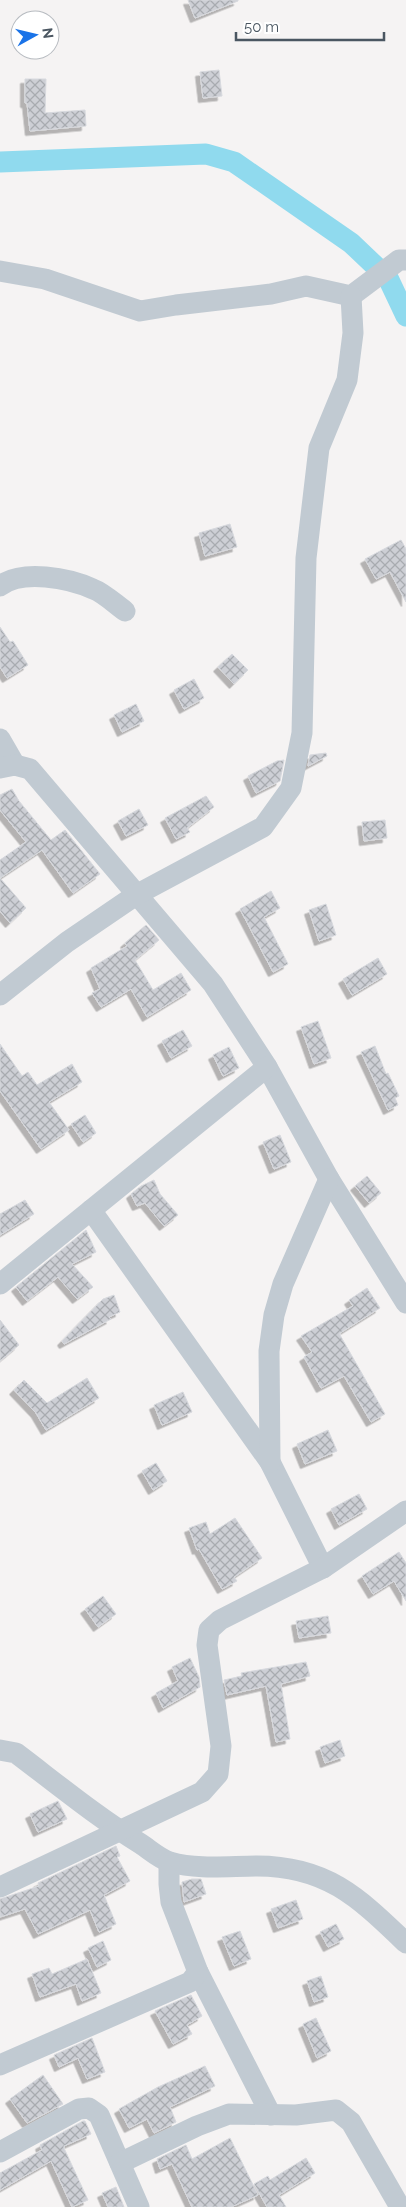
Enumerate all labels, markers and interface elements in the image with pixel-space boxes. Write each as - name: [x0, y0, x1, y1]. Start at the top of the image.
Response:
- north arrow: [10, 10, 60, 60]
- scale bar: [236, 10, 384, 42]
- text: 50 m: [244, 18, 279, 36]
- text: N: [39, 27, 57, 40]

